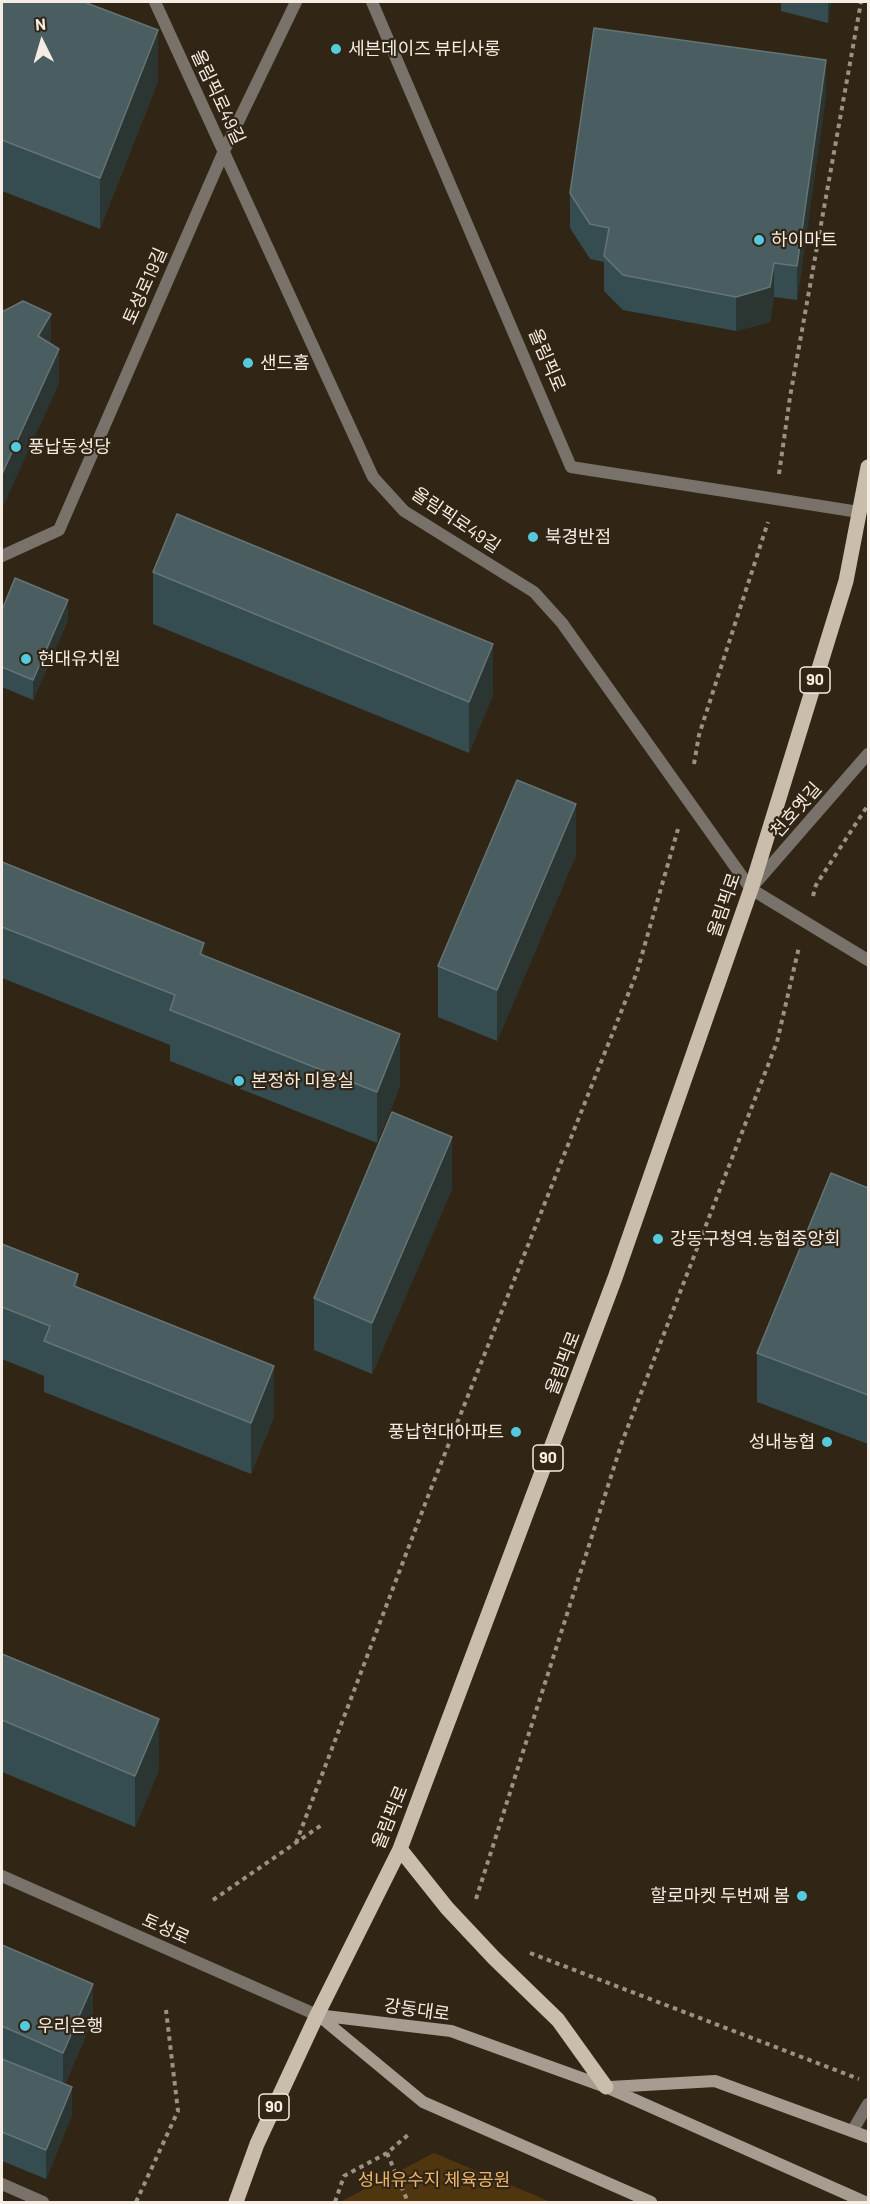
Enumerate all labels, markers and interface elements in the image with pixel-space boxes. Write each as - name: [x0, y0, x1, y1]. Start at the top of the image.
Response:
- north arrow: [12, 12, 72, 72]
- text: N: [34, 14, 47, 33]
- place label: 세븐데이즈 뷰티사롱: [348, 38, 501, 60]
- marker: 세븐데이즈 뷰티사롱: [329, 42, 343, 56]
- street label: 올림픽로49길: [187, 46, 249, 148]
- place label: 하이마트: [771, 229, 837, 251]
- marker: 하이마트: [752, 233, 766, 247]
- street label: 토성로19길: [118, 244, 172, 328]
- street label: 올림픽로: [524, 325, 570, 395]
- place label: 샌드홈: [260, 352, 310, 374]
- marker: 샌드홈: [241, 356, 255, 370]
- place label: 풍납동성당: [28, 436, 111, 458]
- marker: 풍납동성당: [9, 440, 23, 454]
- street label: 올림픽로49길: [408, 483, 504, 557]
- place label: 북경반점: [545, 526, 611, 548]
- marker: 북경반점: [526, 530, 540, 544]
- place label: 현대유치원: [38, 648, 121, 670]
- marker: 현대유치원: [19, 652, 33, 666]
- road number: 90: [800, 667, 830, 693]
- street label: 천호옛길: [766, 778, 826, 842]
- street label: 올림픽로: [703, 870, 745, 940]
- place label: 본정하 미용실: [251, 1070, 354, 1092]
- marker: 본정하 미용실: [232, 1074, 246, 1088]
- place label: 강동구청역.농협중앙회: [670, 1228, 841, 1250]
- marker: 강동구청역.농협중앙회: [651, 1232, 665, 1246]
- street label: 올림픽로: [541, 1328, 585, 1398]
- place label: 풍납현대아파트: [388, 1421, 504, 1443]
- marker: 풍납현대아파트: [509, 1425, 523, 1439]
- place label: 성내농협: [749, 1431, 815, 1453]
- marker: 성내농협: [820, 1435, 834, 1449]
- road number: 90: [533, 1445, 563, 1471]
- street label: 올림픽로: [368, 1782, 412, 1852]
- place label: 할로마켓 두번째 봄: [650, 1885, 790, 1907]
- marker: 할로마켓 두번째 봄: [795, 1889, 809, 1903]
- street label: 토성로: [139, 1909, 193, 1949]
- street label: 강동대로: [383, 1995, 451, 2025]
- place label: 우리은행: [37, 2015, 103, 2037]
- marker: 우리은행: [18, 2019, 32, 2033]
- road number: 90: [259, 2094, 289, 2120]
- park label: 성내유수지 체육공원: [358, 2169, 510, 2191]

